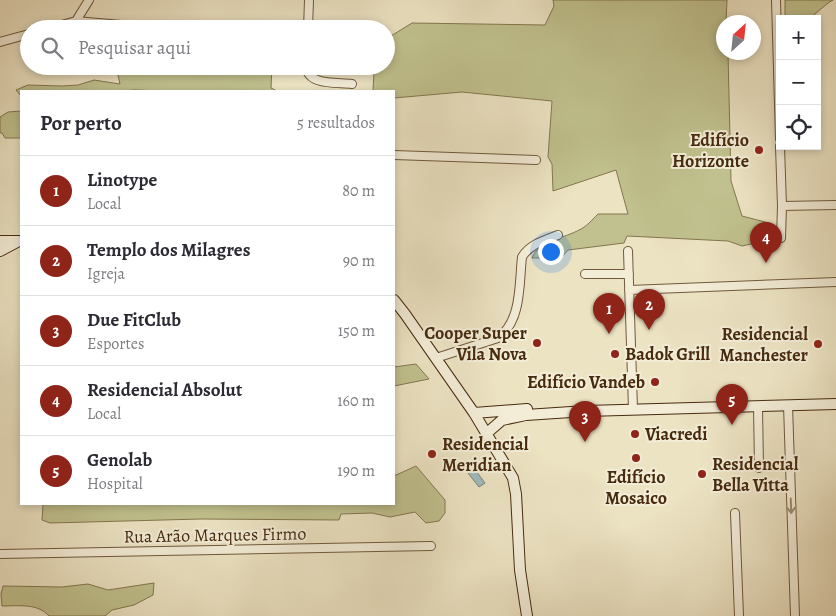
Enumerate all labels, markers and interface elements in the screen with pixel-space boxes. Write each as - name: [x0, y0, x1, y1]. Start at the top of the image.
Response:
- north arrow: [716, 15, 761, 60]
- map controls: [776, 15, 821, 150]
- button: +: [776, 15, 821, 60]
- search box: [20, 20, 395, 75]
- icon: search: [38, 34, 66, 62]
- text: Pesquisar aqui: [78, 35, 191, 61]
- button: −: [776, 60, 821, 105]
- button: locate: [776, 105, 821, 150]
- text: Por perto: [40, 109, 122, 137]
- text: 5 resultados: [297, 112, 375, 134]
- place label: Edifício Horizonte: [672, 128, 749, 173]
- marker: Edifício Horizonte: [753, 144, 765, 156]
- text: Linotype: [87, 167, 157, 193]
- text: 1: [53, 180, 59, 202]
- text: 80 m: [342, 180, 375, 202]
- text: Local: [87, 193, 121, 215]
- pin: 4: [750, 222, 782, 263]
- text: Templo dos Milagres: [87, 237, 250, 263]
- your location: [538, 239, 564, 265]
- text: 2: [52, 250, 60, 272]
- text: 90 m: [343, 250, 375, 272]
- text: Igreja: [87, 263, 125, 285]
- pin: 2: [633, 289, 665, 330]
- pin: 1: [593, 293, 625, 334]
- text: Due FitClub: [87, 307, 181, 333]
- text: 3: [53, 320, 59, 342]
- text: 150 m: [338, 320, 375, 342]
- place label: Cooper Super Vila Nova: [424, 321, 528, 366]
- place label: Residencial Manchester: [719, 322, 809, 367]
- text: Esportes: [87, 333, 144, 355]
- marker: Cooper Super Vila Nova: [531, 337, 543, 349]
- marker: Residencial Manchester: [812, 338, 824, 350]
- place label: Badok Grill: [625, 342, 710, 366]
- marker: Badok Grill: [609, 348, 621, 360]
- place label: Edifício Vandeb: [527, 370, 645, 394]
- marker: Edifício Vandeb: [649, 376, 661, 388]
- text: Residencial Absolut: [87, 377, 242, 403]
- pin: 5: [716, 384, 748, 425]
- text: 4: [52, 390, 60, 412]
- text: 160 m: [337, 390, 375, 412]
- pin: 3: [569, 401, 601, 442]
- text: Local: [87, 403, 121, 425]
- place label: Viacredi: [644, 422, 708, 446]
- marker: Viacredi: [629, 428, 641, 440]
- place label: Residencial Meridian: [442, 432, 529, 477]
- text: Genolab: [87, 447, 152, 473]
- marker: Residencial Meridian: [426, 448, 438, 460]
- marker: Edifício Mosaico: [630, 452, 642, 464]
- place label: Residencial Bella Vitta: [712, 452, 799, 497]
- text: 5: [53, 460, 59, 482]
- text: 190 m: [337, 460, 375, 482]
- place label: Edifício Mosaico: [605, 465, 667, 510]
- marker: Residencial Bella Vitta: [696, 468, 708, 480]
- text: Hospital: [87, 473, 143, 495]
- one-way arrow: [786, 498, 796, 514]
- street label: Rua Arão Marques Firmo: [123, 521, 307, 549]

